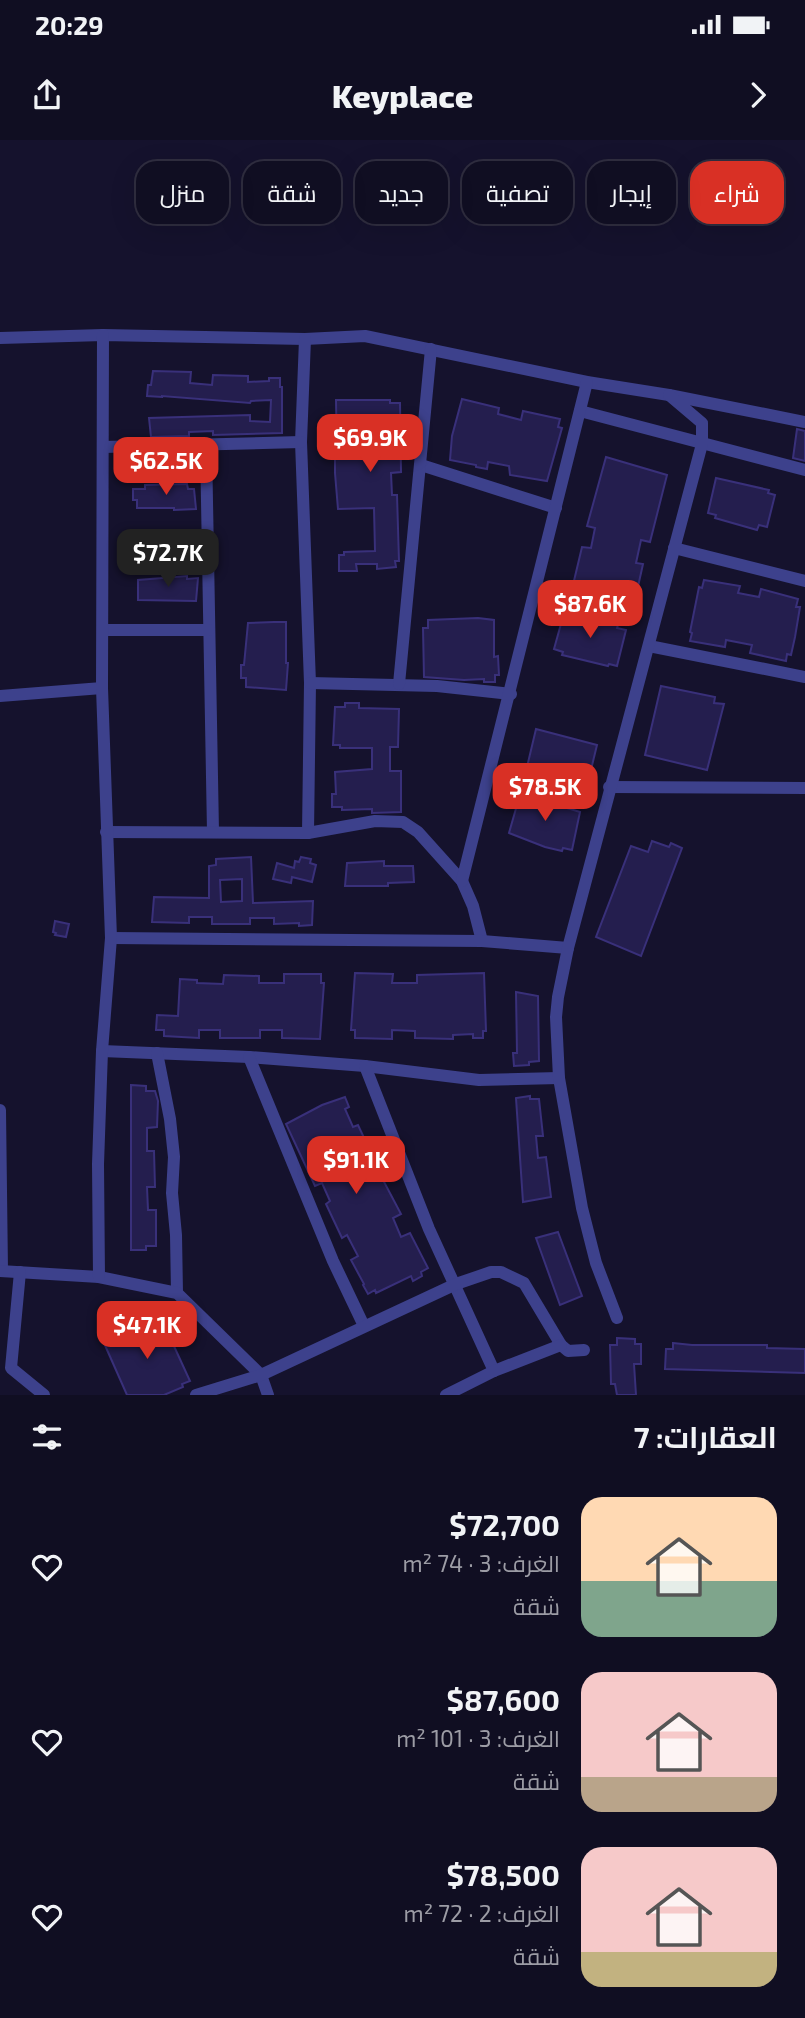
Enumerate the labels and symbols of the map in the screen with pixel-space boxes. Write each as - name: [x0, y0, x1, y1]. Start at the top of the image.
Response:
- pin: $69.9K: [313, 414, 427, 474]
- pin: $62.5K: [109, 438, 223, 497]
- pin: $72.7K: [111, 530, 225, 589]
- pin: $87.6K: [533, 580, 647, 640]
- pin: $78.5K: [488, 764, 602, 823]
- pin: $91.1K: [299, 1136, 413, 1196]
- pin: $47.1K: [90, 1302, 204, 1361]

